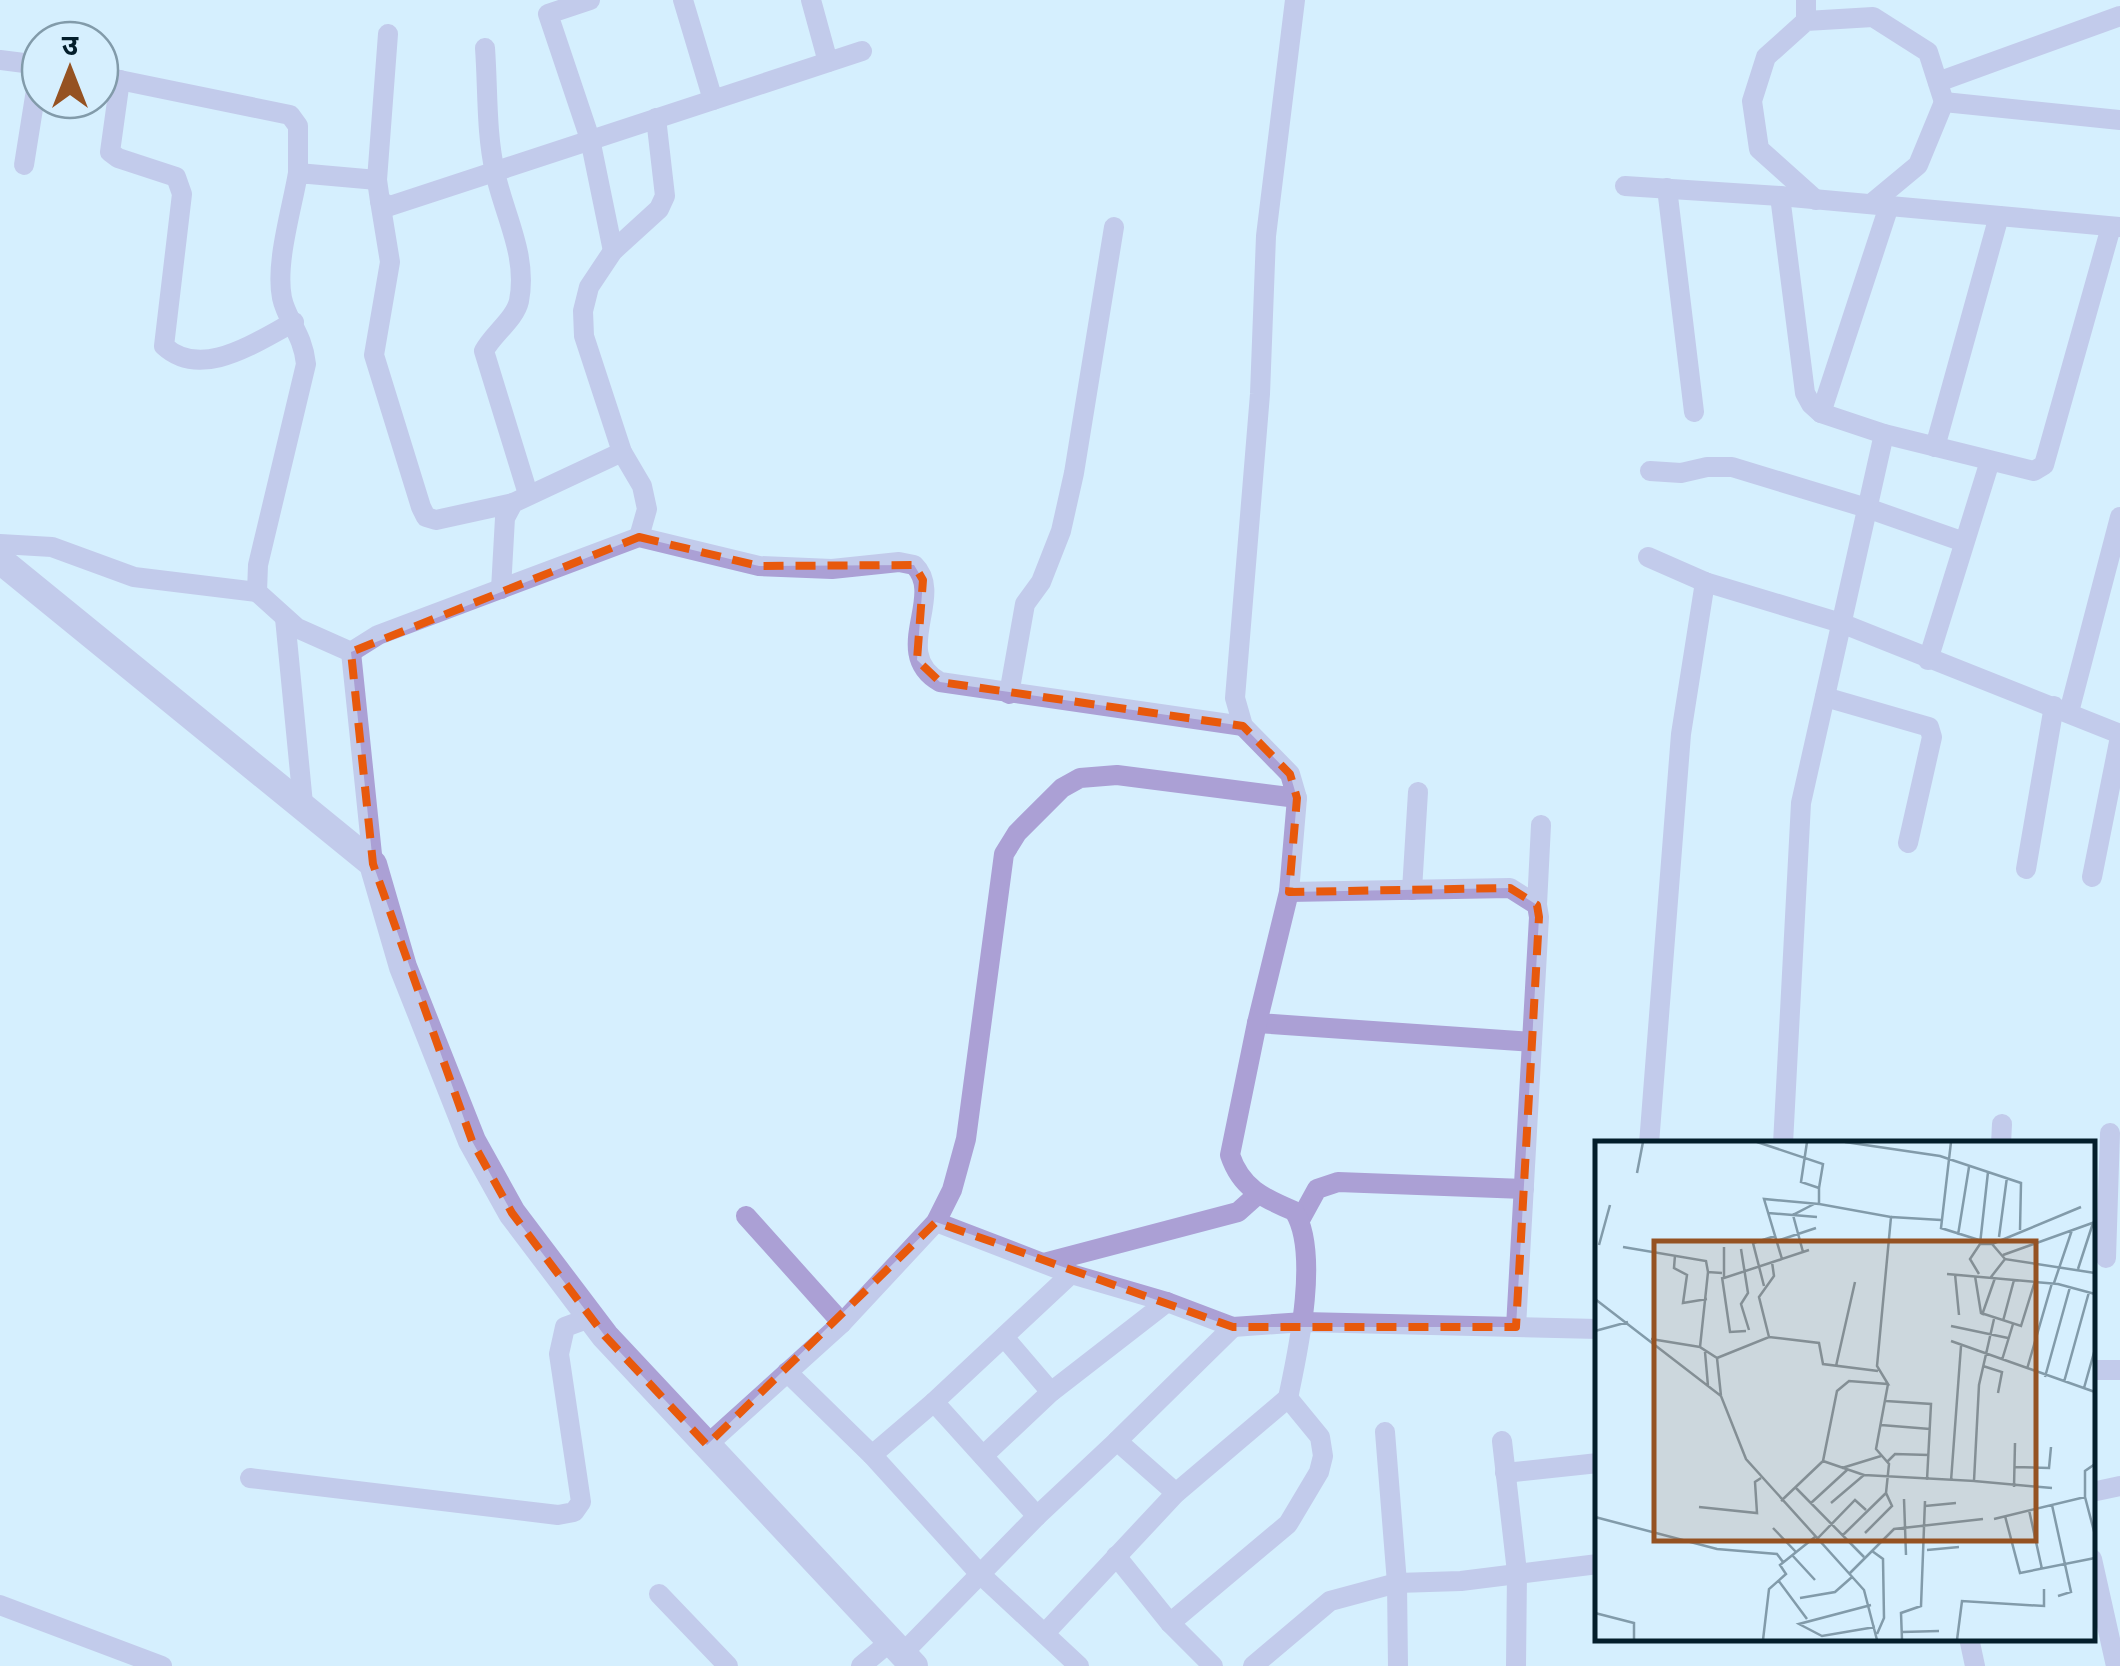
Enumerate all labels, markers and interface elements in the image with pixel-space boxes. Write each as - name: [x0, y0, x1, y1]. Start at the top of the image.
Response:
- north arrow: [20, 20, 120, 120]
- text: उ: [62, 30, 79, 61]
- inset map: [1595, 1141, 2095, 1641]

